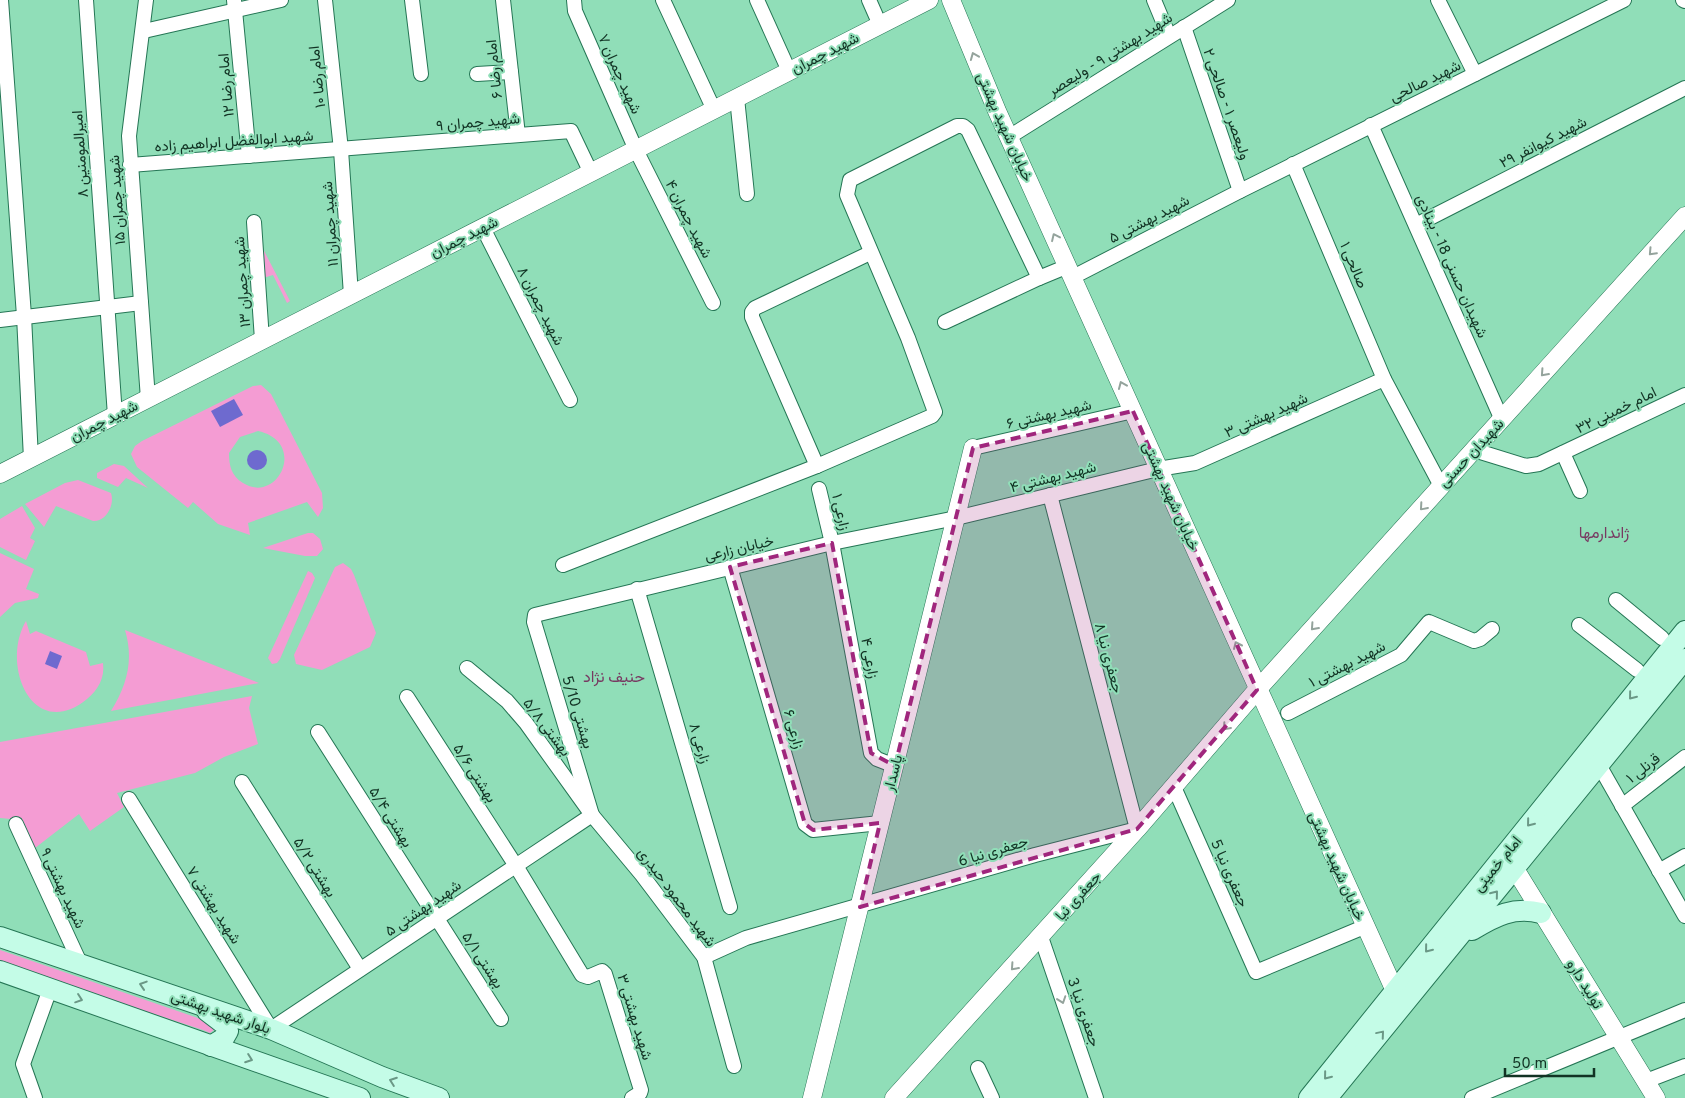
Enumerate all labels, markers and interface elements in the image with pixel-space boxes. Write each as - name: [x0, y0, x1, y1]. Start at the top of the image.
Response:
- street label: شهید بهشتی ۹ - ولیعصر: [1044, 9, 1177, 102]
- street label: شهید چمران: [789, 29, 863, 79]
- street label: شهید چمران ۷: [593, 32, 645, 118]
- street label: امام رضا ۶: [483, 38, 508, 99]
- street label: امام رضا ۱۰: [306, 45, 331, 109]
- street label: ولیعصر ۱ - صالحی ۲: [1198, 46, 1254, 163]
- street label: امام رضا ۱۲: [215, 52, 240, 118]
- one-way arrow: [970, 53, 980, 61]
- street label: شهید صالحی: [1387, 57, 1465, 108]
- street label: خیابان شهید بهشتی: [971, 70, 1036, 185]
- street label: امیرالمومنین ۸: [69, 110, 94, 198]
- street label: شهید چمران ۹: [435, 110, 521, 137]
- street label: شهید کیوانفر ۲۹: [1497, 113, 1591, 173]
- street label: شهید ابوالفضل ابراهیم زاده: [154, 127, 314, 158]
- street label: شهید چمران ۱۵: [106, 154, 131, 245]
- street label: شهید چمران ۴: [660, 177, 716, 262]
- street label: شهید چمران ۱۱: [319, 180, 344, 267]
- street label: شهید بهشتی ۵: [1106, 192, 1193, 249]
- street label: شهیدان حسنی 18 - بینادی: [1410, 192, 1491, 342]
- street label: شهید چمران: [428, 213, 502, 263]
- one-way arrow: [1051, 233, 1061, 242]
- street label: شهید چمران ۱۳: [231, 236, 256, 328]
- street label: صالحی ۱: [1334, 239, 1371, 292]
- one-way arrow: [1649, 247, 1658, 256]
- street label: شهید چمران ۸: [512, 264, 568, 349]
- one-way arrow: [1540, 368, 1549, 377]
- one-way arrow: [1117, 381, 1128, 390]
- street label: امام خمینی ۳۲: [1573, 384, 1660, 439]
- street label: شهید بهشتی ۳: [1222, 389, 1311, 443]
- street label: شهید بهشتی ۶: [1005, 396, 1094, 434]
- street label: شهید چمران: [68, 397, 142, 447]
- street label: شهیدان حسنی: [1435, 415, 1509, 492]
- street label: خیابان شهید بهشتی: [1137, 439, 1202, 554]
- street label: شهید بهشتی ۴: [1008, 459, 1099, 498]
- street label: زارعی ۱: [826, 492, 853, 532]
- one-way arrow: [1419, 501, 1428, 510]
- district label: ژاندارمها: [1579, 524, 1630, 544]
- street label: خیابان زارعی: [703, 532, 776, 567]
- street label: جعفری نیا ۸: [1089, 621, 1126, 696]
- one-way arrow: [1311, 622, 1320, 631]
- street label: زارعی ۴: [855, 636, 882, 680]
- street label: شهید بهشتی ۱: [1306, 638, 1389, 693]
- one-way arrow: [1233, 641, 1244, 650]
- district label: حنیف نژاد: [583, 668, 645, 688]
- street label: بهشتی 5/10: [557, 674, 597, 751]
- one-way arrow: [1630, 690, 1638, 699]
- street label: بهشتی ۵/۸: [518, 695, 574, 761]
- street label: زارعی ۶: [778, 708, 807, 751]
- street label: زارعی ۸: [683, 721, 714, 766]
- one-way arrow: [1222, 721, 1231, 730]
- street label: بهشتی ۵/۶: [448, 741, 500, 807]
- street label: قرنلی ۱: [1623, 750, 1665, 788]
- street label: پاسدار: [881, 753, 908, 795]
- street label: بهشتی ۵/۴: [364, 784, 416, 852]
- street label: خیابان شهید بهشتی: [1303, 809, 1368, 924]
- one-way arrow: [1528, 817, 1536, 826]
- street label: جعفری نیا 6: [956, 833, 1031, 872]
- street label: امام خمینی: [1470, 833, 1527, 897]
- street label: بهشتی ۵/۲: [288, 834, 340, 901]
- street label: جعفری نیا 5: [1205, 837, 1252, 911]
- street label: شهید محمود حیدری: [632, 844, 719, 952]
- street label: شهید بهشتی ۹: [35, 845, 89, 932]
- street label: شهید بهشتی ۷: [181, 863, 244, 948]
- street label: جعفری نیا: [1052, 868, 1106, 926]
- street label: شهید بهشتی ۵: [382, 877, 466, 942]
- one-way arrow: [1489, 891, 1497, 900]
- street label: بهشتی ۵/۱: [456, 929, 507, 993]
- one-way arrow: [1426, 943, 1434, 952]
- street label: تولید دارو: [1561, 957, 1607, 1013]
- one-way arrow: [1011, 961, 1020, 970]
- street label: شهید بهشتی ۳: [611, 972, 656, 1063]
- street label: جعفری نیا 3: [1062, 975, 1103, 1050]
- one-way arrow: [140, 981, 148, 991]
- street label: بلوار شهید بهشتی: [168, 988, 273, 1039]
- one-way arrow: [74, 993, 83, 1003]
- one-way arrow: [1057, 995, 1067, 1003]
- one-way arrow: [1375, 1030, 1384, 1039]
- scale bar: [1505, 1046, 1594, 1078]
- one-way arrow: [244, 1053, 252, 1063]
- text: 50 m: [1512, 1055, 1547, 1074]
- one-way arrow: [1324, 1070, 1332, 1079]
- one-way arrow: [389, 1077, 398, 1087]

